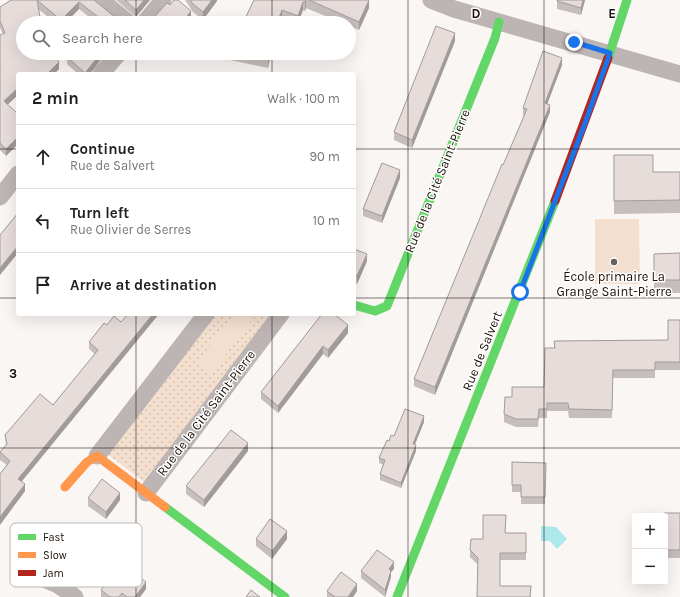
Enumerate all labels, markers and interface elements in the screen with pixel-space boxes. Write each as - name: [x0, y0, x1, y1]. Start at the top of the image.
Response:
- text: D: [472, 6, 481, 21]
- text: E: [608, 6, 616, 21]
- search box: [16, 16, 356, 60]
- icon: search: [30, 27, 52, 49]
- text: Search here: [62, 29, 143, 47]
- route end: [565, 33, 583, 51]
- text: 2 min: [32, 88, 79, 108]
- text: Walk · 100 m: [267, 91, 340, 106]
- street label: Rue de la Cité Saint-Pierre: [401, 107, 473, 255]
- text: Continue: [70, 140, 135, 158]
- icon: ahead: [32, 146, 54, 168]
- text: 90 m: [309, 149, 340, 164]
- text: Rue de Salvert: [70, 158, 155, 173]
- text: Turn left: [70, 204, 129, 222]
- icon: left: [32, 210, 54, 232]
- text: 10 m: [313, 213, 340, 228]
- text: Rue Olivier de Serres: [70, 222, 191, 237]
- marker: École primaire La Grange Saint-Pierre: [609, 257, 619, 267]
- place label: École primaire La Grange Saint-Pierre: [556, 267, 672, 299]
- icon: arrive: [32, 274, 54, 296]
- text: Arrive at destination: [70, 276, 217, 294]
- route start: [511, 283, 529, 301]
- street label: Rue de Salvert: [459, 309, 505, 393]
- street label: Rue de la Cité Saint-Pierre: [154, 347, 258, 479]
- text: 3: [9, 366, 17, 381]
- map controls: [632, 513, 668, 585]
- button: +: [632, 513, 668, 549]
- legend: [10, 523, 142, 587]
- text: Fast: [43, 531, 64, 544]
- text: Slow: [43, 549, 67, 562]
- button: −: [632, 549, 668, 585]
- text: Jam: [43, 567, 64, 580]

